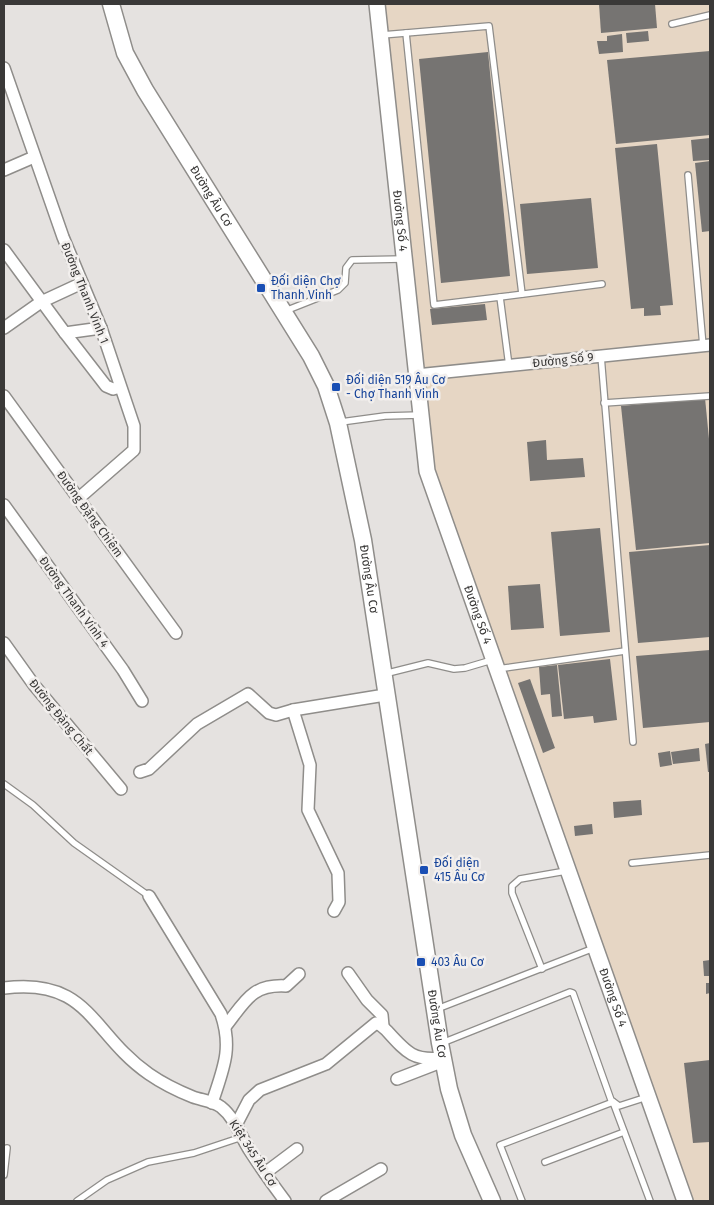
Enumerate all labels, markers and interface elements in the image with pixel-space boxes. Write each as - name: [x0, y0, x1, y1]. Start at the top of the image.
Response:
- street label: Đường Âu Cơ: [187, 163, 236, 230]
- street label: Đường Số 4: [390, 189, 411, 253]
- street label: Đường Thanh Vinh 1: [58, 240, 112, 346]
- place label: Đối diện Chợ Thanh Vinh: [271, 273, 341, 302]
- marker: Đối diện Chợ Thanh Vinh: [255, 282, 267, 294]
- street label: Đường Số 9: [532, 349, 594, 370]
- place label: Đối diện 519 Âu Cơ - Chợ Thanh Vinh: [346, 372, 446, 401]
- marker: Đối diện 519 Âu Cơ - Chợ Thanh Vinh: [330, 381, 342, 393]
- street label: Đường Đặng Chiêm: [54, 468, 126, 560]
- street label: Đường Âu Cơ: [357, 544, 381, 615]
- street label: Đường Thanh Vinh 4: [36, 554, 112, 651]
- street label: Đường Số 4: [461, 583, 495, 647]
- street label: Đường Đặng Chất: [26, 676, 97, 758]
- place label: Đối diện 415 Âu Cơ: [434, 855, 486, 884]
- marker: Đối diện 415 Âu Cơ: [418, 864, 430, 876]
- place label: 403 Âu Cơ: [431, 954, 485, 969]
- marker: 403 Âu Cơ: [415, 956, 427, 968]
- street label: Đường Số 4: [596, 966, 630, 1029]
- street label: Đường Âu Cơ: [425, 988, 450, 1060]
- street label: Kiệt 345 Âu Cơ: [226, 1117, 281, 1190]

